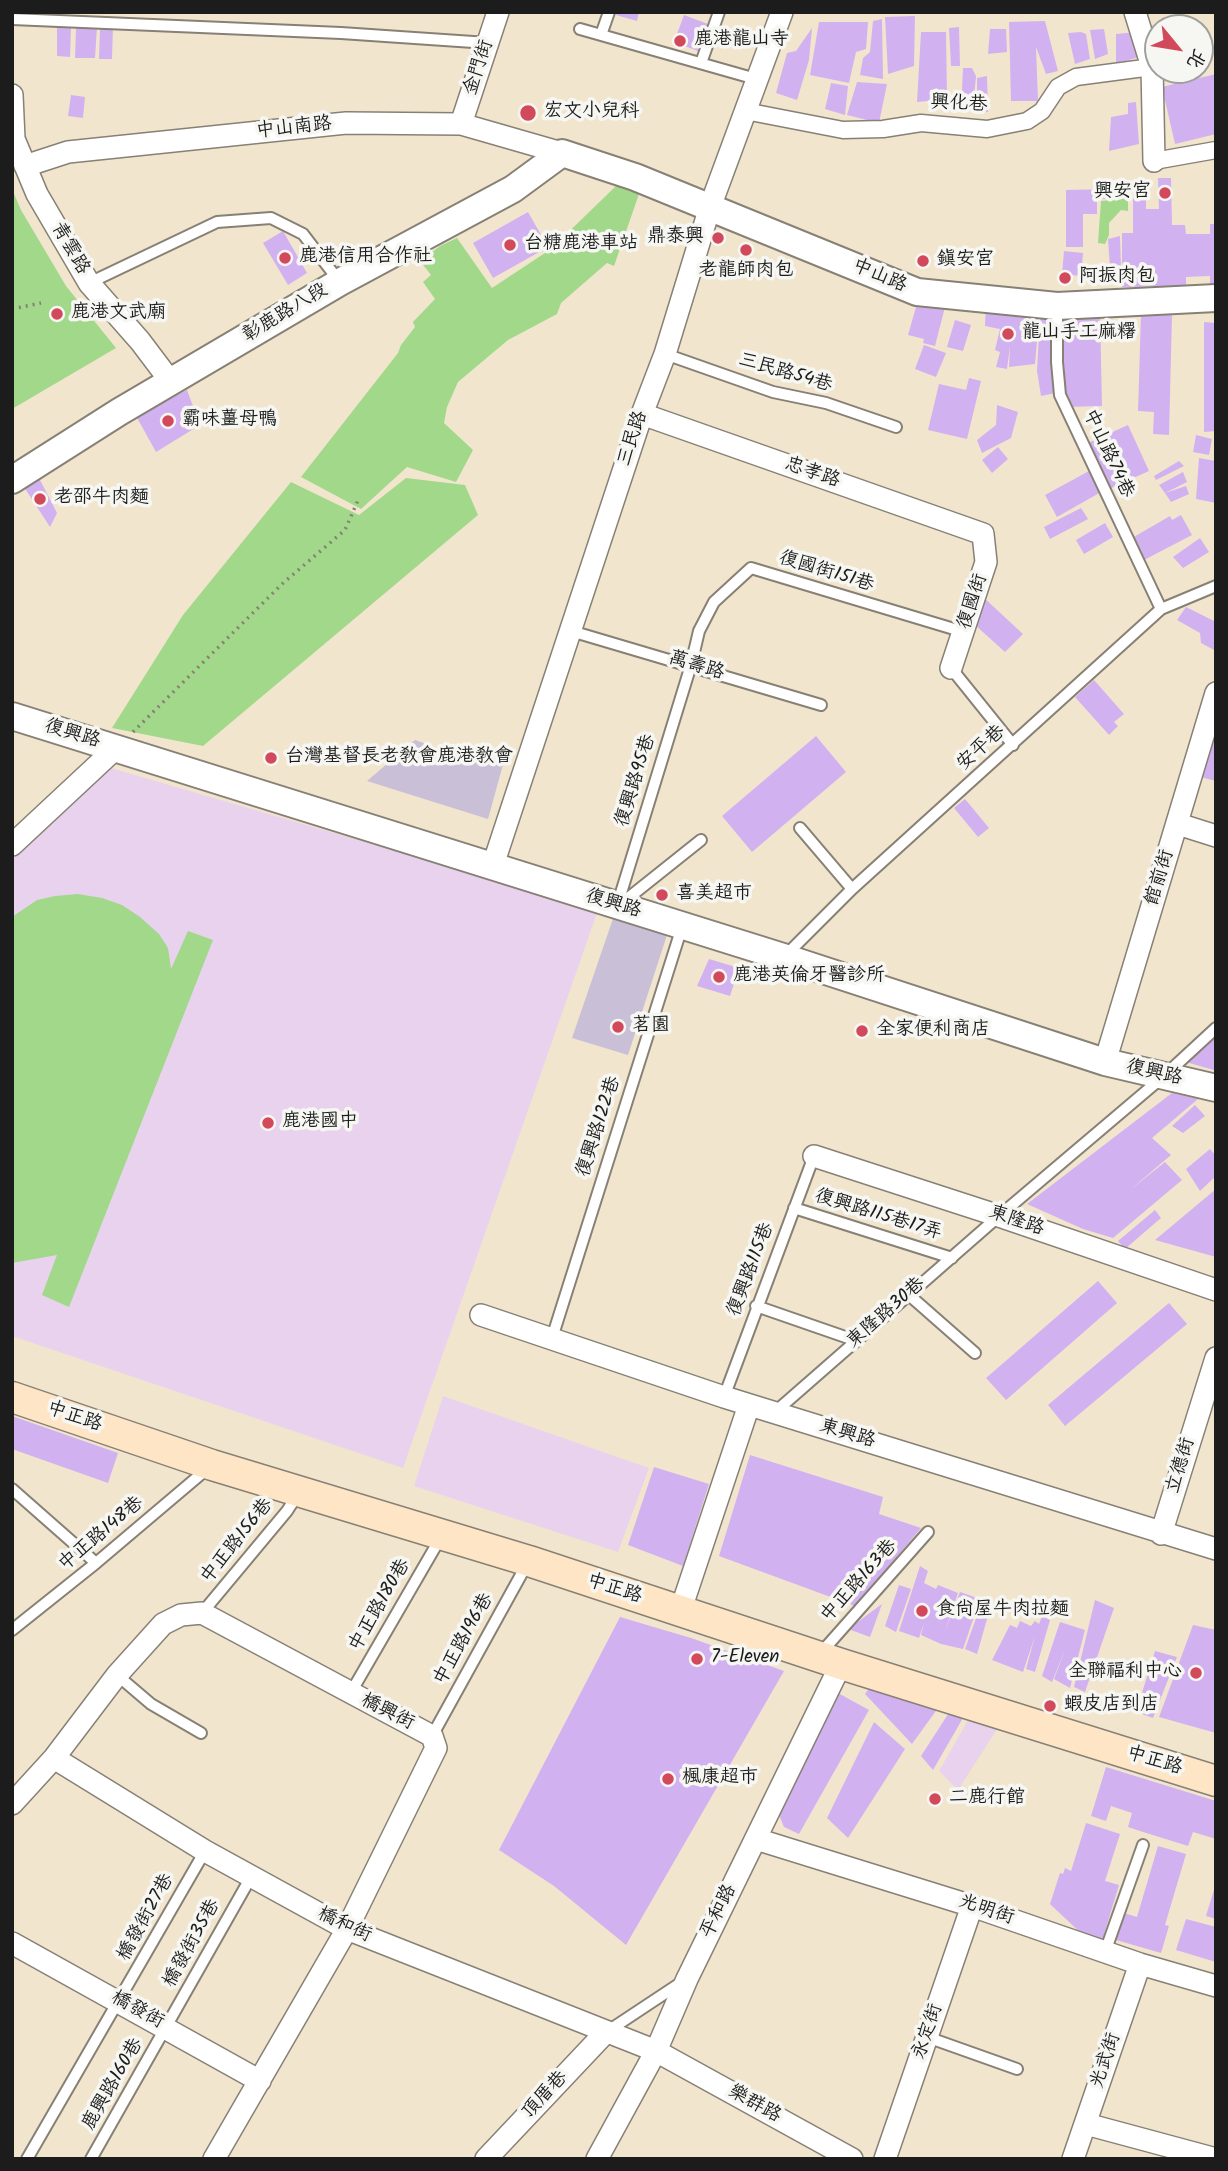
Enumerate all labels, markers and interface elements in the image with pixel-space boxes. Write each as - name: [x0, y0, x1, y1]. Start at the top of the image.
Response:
- north arrow: [1144, 14, 1214, 84]
- place label: 鹿港龍山寺: [694, 30, 789, 52]
- marker: 鹿港龍山寺: [672, 33, 688, 49]
- street label: 金門街: [460, 37, 500, 99]
- text: 北: [1178, 43, 1213, 74]
- street label: 興化巷: [930, 92, 988, 118]
- place label: 宏文小兒科: [544, 102, 639, 124]
- marker: 宏文小兒科: [518, 103, 538, 123]
- street label: 中山南路: [255, 114, 333, 144]
- place label: 興安宮: [1094, 182, 1151, 204]
- marker: 興安宮: [1157, 185, 1173, 201]
- street label: 青雲路: [45, 219, 93, 279]
- place label: 鼎泰興: [647, 227, 704, 249]
- marker: 鼎泰興: [710, 230, 726, 246]
- place label: 台糖鹿港車站: [524, 234, 638, 256]
- marker: 台糖鹿港車站: [502, 237, 518, 253]
- marker: 老龍師肉包: [738, 242, 754, 258]
- place label: 鹿港信用合作社: [299, 247, 432, 269]
- marker: 鹿港信用合作社: [277, 250, 293, 266]
- place label: 鎮安宮: [937, 250, 994, 272]
- marker: 鎮安宮: [915, 253, 931, 269]
- street label: 中山路: [848, 255, 910, 299]
- place label: 老龍師肉包: [699, 261, 793, 283]
- place label: 阿振肉包: [1079, 267, 1155, 289]
- marker: 阿振肉包: [1057, 270, 1073, 286]
- street label: 彰鹿路八段: [239, 280, 333, 348]
- place label: 鹿港文武廟: [71, 303, 166, 325]
- marker: 鹿港文武廟: [49, 306, 65, 322]
- place label: 龍山手工麻糬: [1022, 323, 1136, 345]
- marker: 龍山手工麻糬: [1000, 326, 1016, 342]
- street label: 三民路54巷: [735, 350, 835, 398]
- street label: 中山路74巷: [1077, 406, 1137, 502]
- street label: 三民路: [614, 408, 654, 470]
- place label: 霸味薑母鴨: [182, 410, 277, 432]
- marker: 霸味薑母鴨: [160, 413, 176, 429]
- street label: 忠孝路: [781, 454, 843, 494]
- place label: 老邵牛肉麵: [54, 488, 149, 510]
- marker: 老邵牛肉麵: [32, 491, 48, 507]
- street label: 復國街151巷: [776, 548, 876, 598]
- street label: 復國街: [954, 571, 994, 633]
- street label: 萬壽路: [665, 648, 727, 686]
- street label: 復興路: [41, 716, 103, 754]
- street label: 安平巷: [953, 721, 1011, 777]
- street label: 復興路95巷: [612, 732, 662, 830]
- place label: 台灣基督長老教會鹿港教會: [285, 747, 513, 769]
- marker: 台灣基督長老教會鹿港教會: [263, 750, 279, 766]
- street label: 館前街: [1142, 847, 1180, 909]
- place label: 喜美超市: [676, 884, 752, 906]
- street label: 復興路: [582, 886, 644, 924]
- marker: 喜美超市: [654, 887, 670, 903]
- place label: 鹿港英倫牙醫診所: [733, 966, 885, 988]
- marker: 鹿港英倫牙醫診所: [711, 969, 727, 985]
- place label: 茗園: [632, 1016, 670, 1038]
- marker: 茗園: [610, 1019, 626, 1035]
- place label: 全家便利商店: [876, 1020, 990, 1042]
- marker: 全家便利商店: [854, 1023, 870, 1039]
- street label: 復興路: [1124, 1056, 1184, 1092]
- street label: 復興路122巷: [573, 1074, 627, 1180]
- place label: 鹿港國中: [282, 1112, 358, 1134]
- marker: 鹿港國中: [260, 1115, 276, 1131]
- street label: 復興路115巷17弄: [812, 1186, 944, 1246]
- street label: 東隆路: [985, 1202, 1047, 1242]
- street label: 復興路115巷: [724, 1220, 780, 1320]
- street label: 東隆路30巷: [843, 1274, 931, 1354]
- street label: 中正路: [43, 1398, 105, 1438]
- street label: 東興路: [816, 1416, 878, 1454]
- street label: 立德街: [1163, 1435, 1201, 1497]
- street label: 中正路148巷: [55, 1493, 149, 1577]
- street label: 中正路156巷: [197, 1495, 279, 1589]
- street label: 中正路163巷: [817, 1536, 903, 1628]
- street label: 中正路180巷: [345, 1556, 417, 1656]
- street label: 中正路: [583, 1570, 645, 1610]
- street label: 中正路196巷: [430, 1590, 500, 1690]
- place label: 食尚屋牛肉拉麵: [936, 1600, 1069, 1622]
- marker: 食尚屋牛肉拉麵: [914, 1603, 930, 1619]
- place label: 7-Eleven: [711, 1648, 779, 1670]
- marker: 7-Eleven: [689, 1651, 705, 1667]
- place label: 全聯福利中心: [1068, 1662, 1182, 1684]
- marker: 全聯福利中心: [1188, 1665, 1204, 1681]
- street label: 橋興街: [356, 1690, 418, 1736]
- place label: 蝦皮店到店: [1064, 1695, 1159, 1717]
- marker: 蝦皮店到店: [1042, 1698, 1058, 1714]
- street label: 中正路: [1123, 1743, 1185, 1781]
- place label: 楓康超市: [682, 1768, 758, 1790]
- marker: 楓康超市: [660, 1771, 676, 1787]
- place label: 二鹿行館: [949, 1788, 1025, 1810]
- marker: 二鹿行館: [927, 1791, 943, 1807]
- street label: 橋發街27巷: [114, 1871, 180, 1965]
- street label: 平和路: [697, 1881, 743, 1943]
- street label: 光明街: [955, 1891, 1017, 1931]
- street label: 橋發街35巷: [160, 1896, 226, 1992]
- street label: 橋和街: [313, 1904, 375, 1948]
- street label: 橋發街: [107, 1987, 167, 2035]
- street label: 永定街: [909, 2001, 949, 2063]
- street label: 光武街: [1087, 2030, 1127, 2092]
- street label: 鹿興路160巷: [79, 2035, 149, 2135]
- street label: 頂厝巷: [518, 2067, 574, 2125]
- street label: 樂群路: [724, 2081, 784, 2129]

